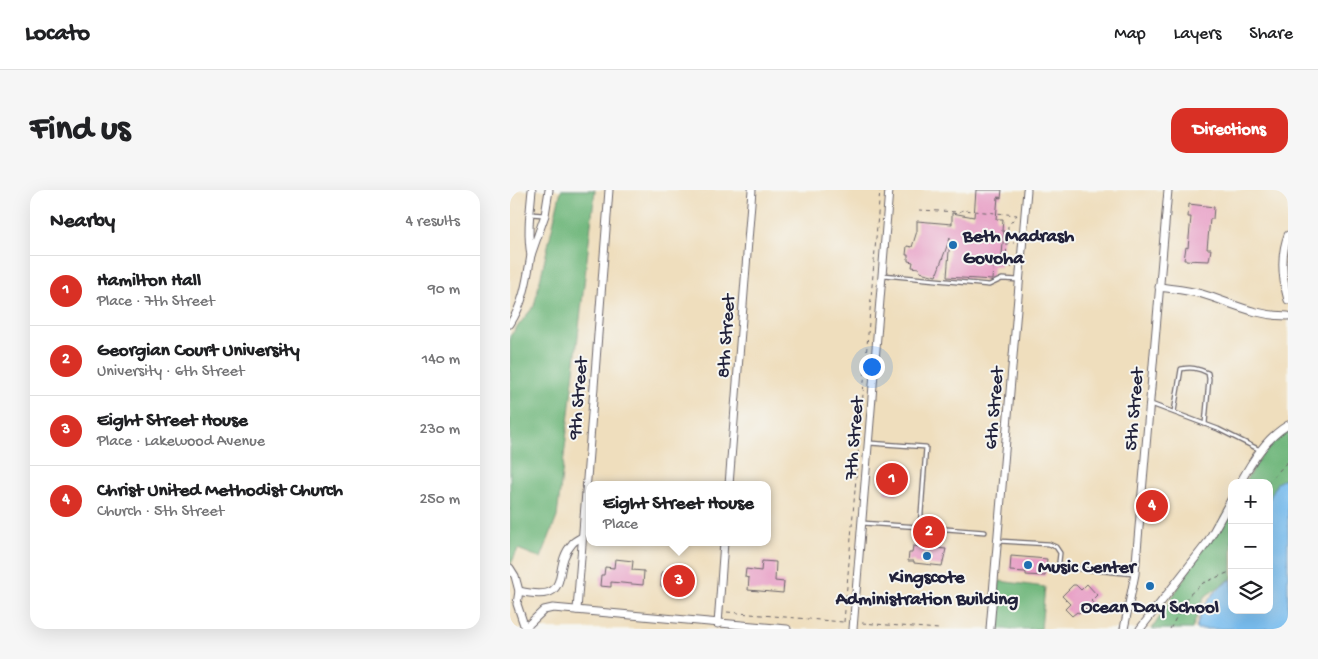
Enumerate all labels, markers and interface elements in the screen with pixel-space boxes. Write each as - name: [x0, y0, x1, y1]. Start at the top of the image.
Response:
- text: Locato: [25, 20, 90, 49]
- text: Map: [1114, 24, 1146, 45]
- text: Layers: [1174, 24, 1221, 45]
- text: Share: [1249, 24, 1293, 45]
- button: Directions: [1171, 108, 1288, 153]
- text: Find us: [30, 110, 130, 151]
- text: Nearby: [50, 210, 115, 235]
- text: 4 results: [405, 213, 460, 232]
- place label: Beth Madrash Govoha: [962, 226, 1075, 271]
- marker: Beth Madrash Govoha: [947, 239, 959, 251]
- text: Hamilton Hall: [97, 270, 201, 293]
- text: 1: [63, 281, 69, 300]
- text: 90 m: [428, 281, 460, 300]
- street label: 8th Street: [713, 292, 742, 379]
- text: Place · 7th Street: [97, 293, 214, 312]
- text: Georgian Court University: [97, 340, 300, 363]
- text: 2: [62, 351, 70, 370]
- text: 140 m: [422, 351, 460, 370]
- street label: 9th Street: [564, 354, 595, 441]
- your location: [859, 354, 885, 380]
- text: University · 6th Street: [97, 363, 244, 382]
- street label: 6th Street: [980, 364, 1011, 451]
- street label: 5th Street: [1120, 365, 1151, 452]
- street label: 7th Street: [840, 394, 871, 482]
- text: Eight Street House: [97, 410, 248, 433]
- text: 3: [62, 421, 70, 440]
- text: 230 m: [420, 421, 460, 440]
- text: Place · Lakewood Avenue: [97, 433, 265, 452]
- pin: 1: [876, 460, 908, 498]
- map controls: [1228, 479, 1273, 614]
- button: +: [1228, 479, 1273, 524]
- text: Christ United Methodist Church: [97, 480, 343, 503]
- popup: [586, 481, 771, 546]
- pin: 4: [1136, 487, 1168, 525]
- text: 4: [62, 491, 70, 510]
- text: 250 m: [420, 491, 460, 510]
- text: Eight Street House: [603, 493, 754, 516]
- text: Church · 5th Street: [97, 503, 224, 522]
- pin: 2: [913, 513, 945, 551]
- text: Place: [603, 516, 638, 535]
- button: −: [1228, 524, 1273, 569]
- marker: Kingscote Administration Building: [921, 550, 933, 562]
- place label: Music Center: [1038, 557, 1138, 580]
- marker: Music Center: [1022, 559, 1034, 571]
- pin: 3: [663, 562, 695, 600]
- place label: Kingscote Administration Building: [835, 567, 1018, 612]
- button: layers: [1228, 569, 1273, 614]
- marker: Ocean Day School: [1144, 580, 1156, 592]
- place label: Ocean Day School: [1081, 597, 1219, 620]

